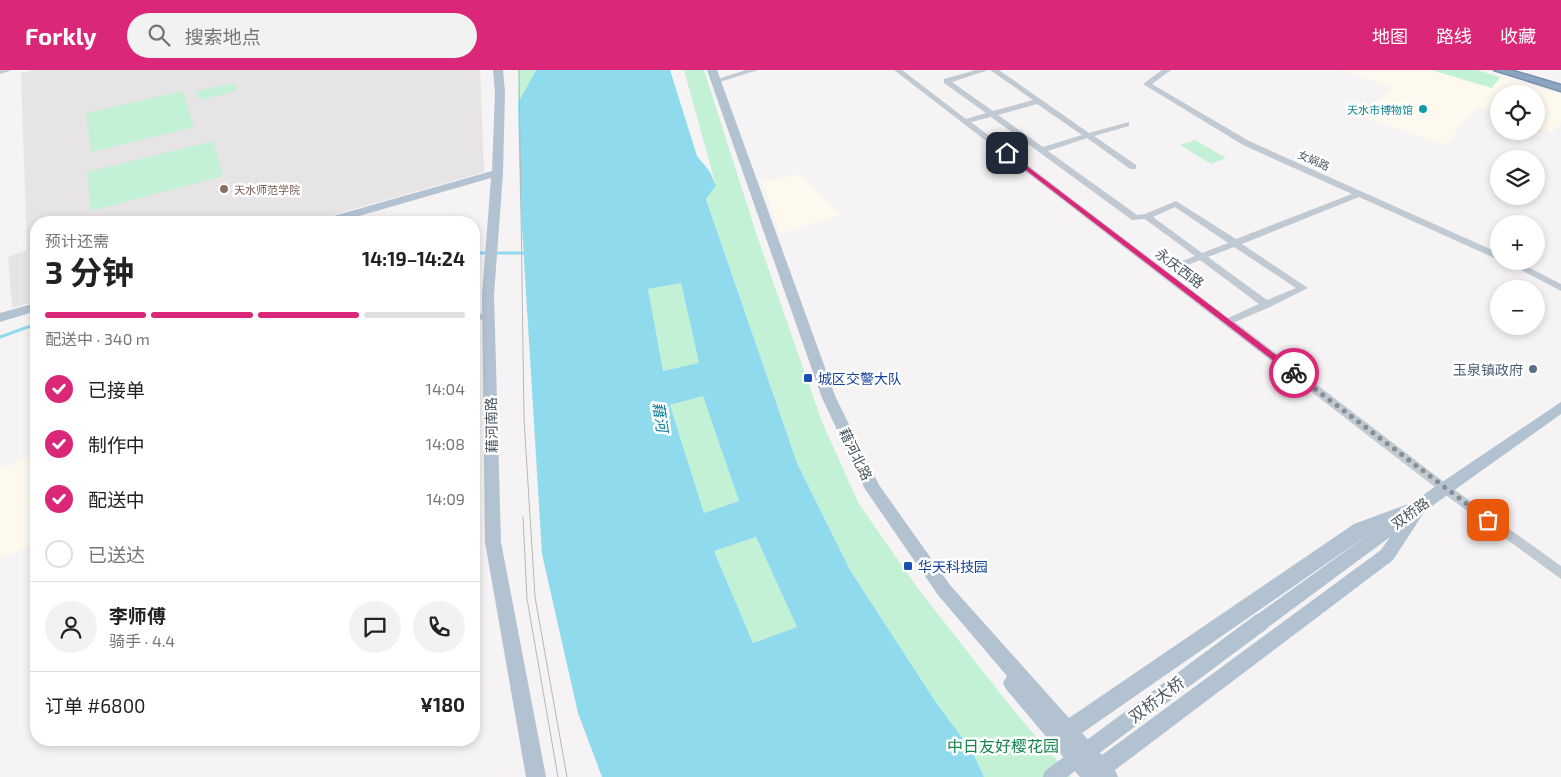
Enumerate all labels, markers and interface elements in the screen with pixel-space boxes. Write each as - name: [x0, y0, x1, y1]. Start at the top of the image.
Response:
- search box: [127, 13, 477, 58]
- text: Forkly: [25, 21, 97, 50]
- icon: search: [145, 21, 173, 49]
- text: 搜索地点: [185, 25, 261, 48]
- text: 地图: [1372, 25, 1408, 47]
- text: 路线: [1436, 25, 1472, 47]
- text: 收藏: [1500, 25, 1536, 47]
- map controls: [1490, 85, 1545, 335]
- button: locate: [1490, 85, 1545, 140]
- place label: 天水市博物馆: [1347, 103, 1413, 116]
- marker: 天水市博物馆: [1417, 103, 1429, 115]
- pin: [986, 132, 1028, 174]
- icon: home: [993, 139, 1021, 167]
- street label: 女娲路: [1296, 147, 1332, 173]
- button: layers: [1490, 150, 1545, 205]
- marker: 天水师范学院: [218, 183, 230, 195]
- place label: 天水师范学院: [234, 183, 300, 196]
- button: +: [1490, 215, 1545, 270]
- text: 预计还需: [45, 231, 109, 250]
- street label: 永庆西路: [1153, 244, 1207, 292]
- text: 14:19–14:24: [362, 247, 465, 270]
- text: 3 分钟: [45, 252, 134, 290]
- button: −: [1490, 280, 1545, 335]
- text: 配送中 · 340 m: [45, 329, 150, 348]
- courier: [1269, 348, 1319, 398]
- icon: bike: [1280, 359, 1308, 387]
- place label: 玉泉镇政府: [1453, 361, 1523, 378]
- marker: 玉泉镇政府: [1527, 363, 1539, 375]
- place label: 城区交警大队: [818, 370, 902, 387]
- marker: 城区交警大队: [802, 372, 814, 384]
- icon: check: [45, 375, 73, 403]
- text: 已接单: [88, 378, 145, 401]
- text: 14:04: [426, 379, 465, 398]
- street label: 藉河南路: [482, 397, 500, 453]
- water label: 藉河: [650, 401, 673, 436]
- street label: 藉河北路: [836, 425, 876, 483]
- icon: check: [45, 430, 73, 458]
- text: 制作中: [88, 433, 145, 456]
- text: 14:08: [426, 434, 465, 453]
- icon: check: [45, 485, 73, 513]
- text: 配送中: [88, 488, 145, 511]
- text: 14:09: [426, 489, 465, 508]
- street label: 双桥路: [1388, 494, 1432, 532]
- pin: [1467, 499, 1509, 541]
- icon: bag: [1474, 506, 1502, 534]
- text: 已送达: [88, 543, 145, 566]
- place label: 华天科技园: [918, 558, 988, 575]
- marker: 华天科技园: [902, 560, 914, 572]
- button: person: [45, 601, 97, 653]
- button: chat: [349, 601, 401, 653]
- button: phone: [413, 601, 465, 653]
- text: 李师傅: [109, 604, 166, 627]
- text: 骑手 · 4.4: [109, 631, 175, 650]
- street label: 双桥大桥: [1125, 672, 1187, 726]
- text: ¥180: [420, 693, 465, 716]
- text: 订单 #6800: [45, 694, 146, 717]
- park label: 中日友好樱花园: [947, 736, 1059, 755]

